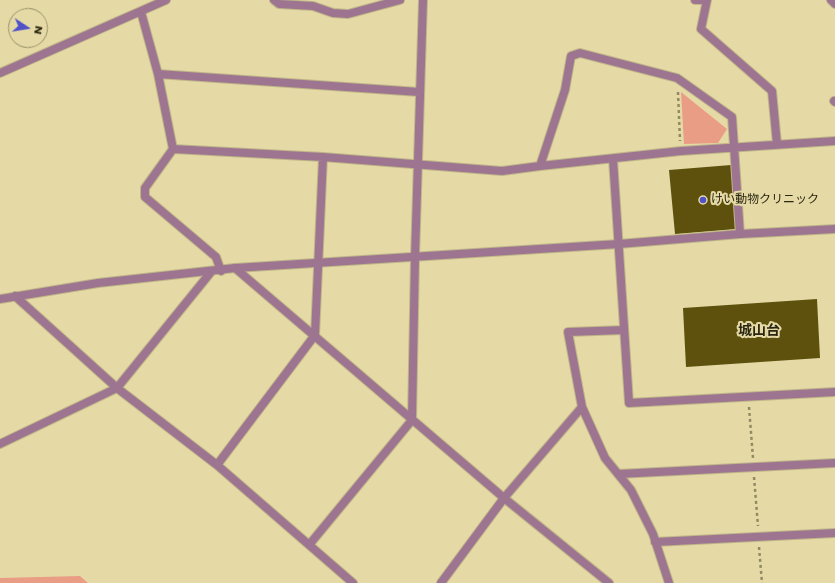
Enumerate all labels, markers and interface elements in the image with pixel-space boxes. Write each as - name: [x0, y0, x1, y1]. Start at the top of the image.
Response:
- north arrow: [8, 8, 48, 48]
- text: N: [30, 25, 47, 36]
- place label: けい動物クリニック: [711, 193, 819, 207]
- marker: けい動物クリニック: [698, 195, 708, 205]
- district label: 城山台: [738, 323, 780, 339]

